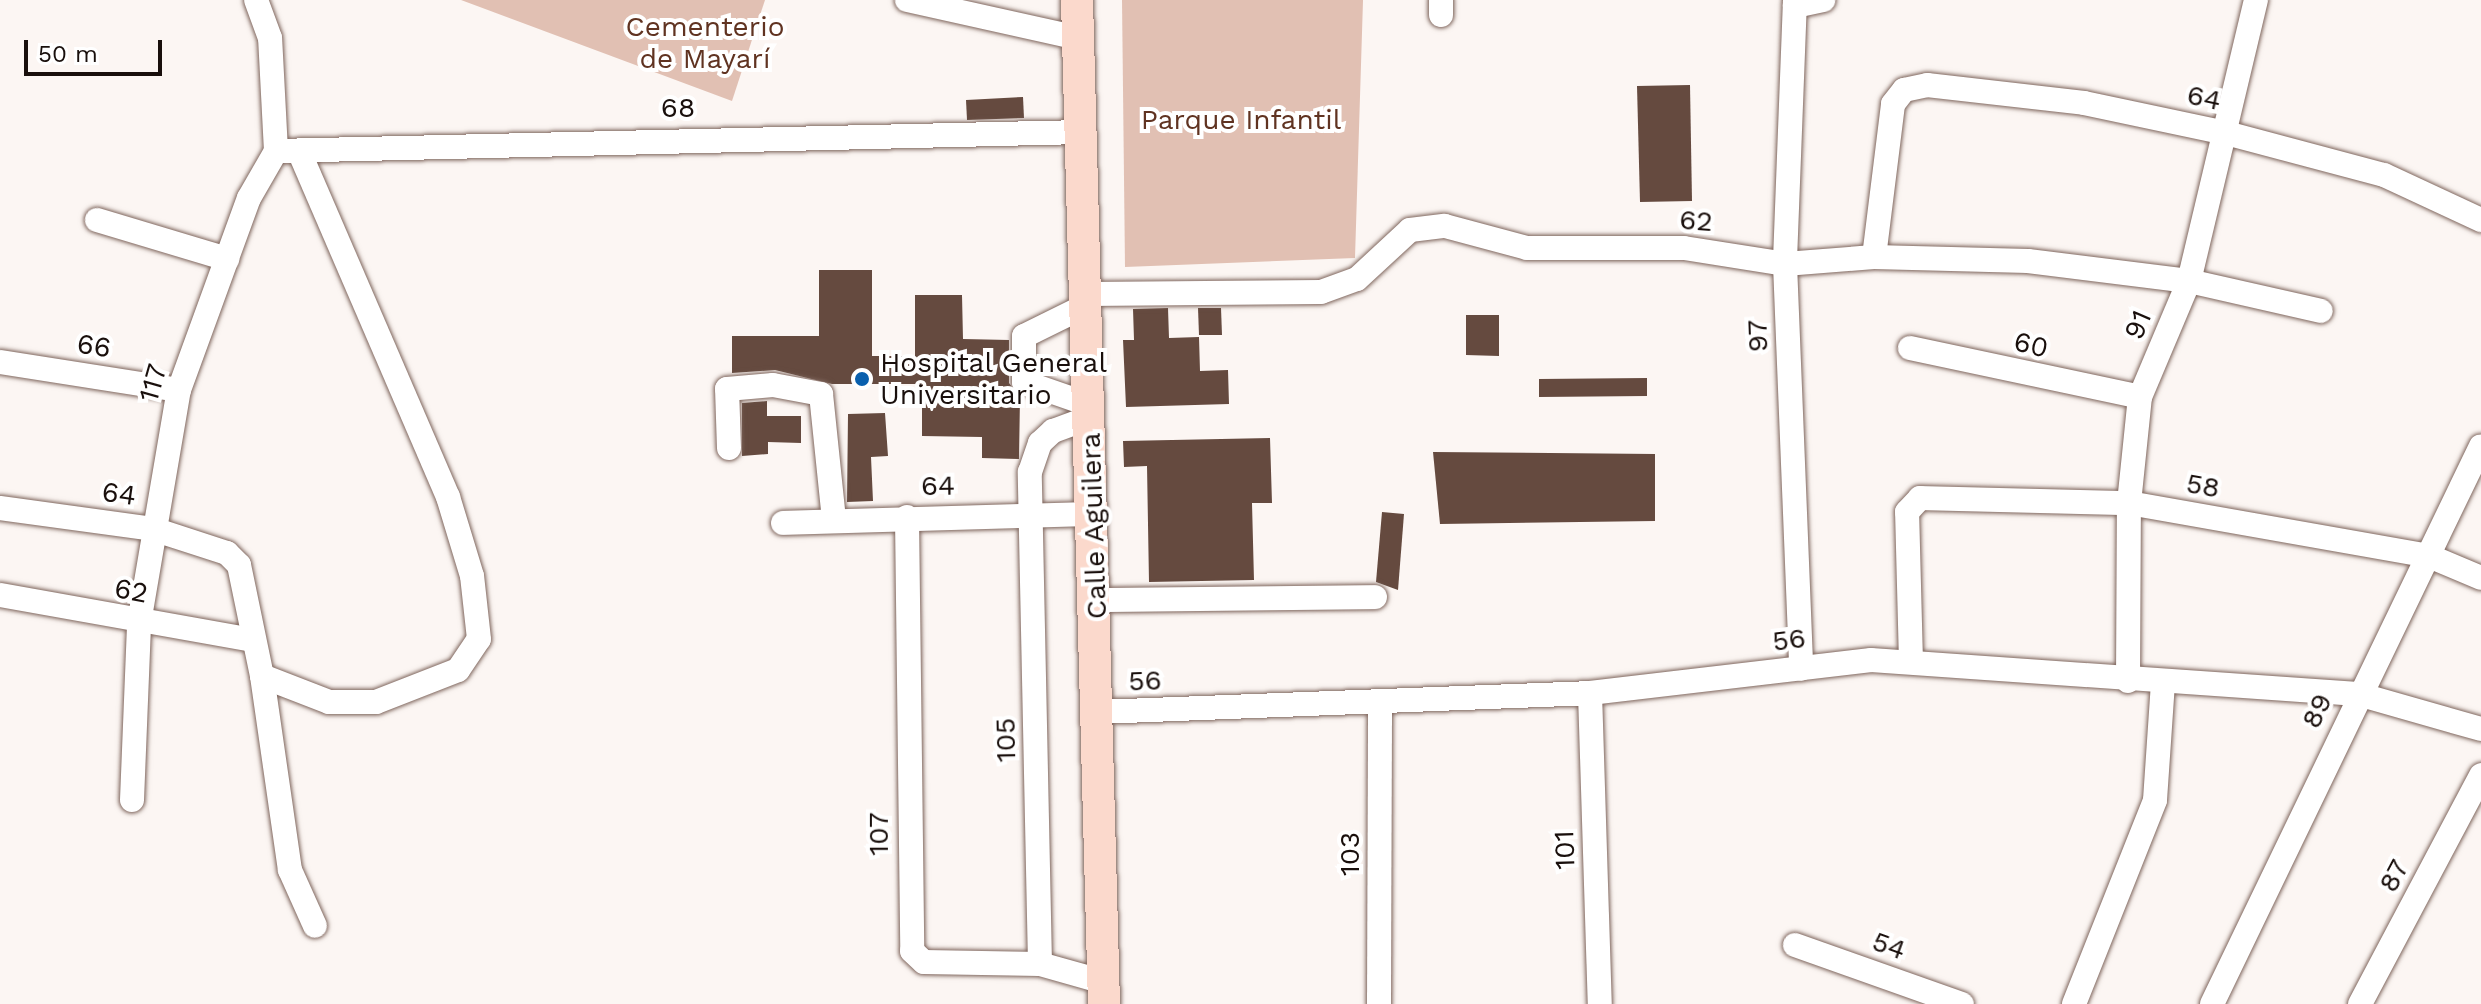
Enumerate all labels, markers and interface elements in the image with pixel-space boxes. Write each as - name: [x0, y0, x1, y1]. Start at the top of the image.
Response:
- park label: Cementerio de Mayarí: [626, 10, 784, 76]
- scale bar: [28, 24, 166, 74]
- text: 50 m: [38, 40, 98, 68]
- street label: 64: [2184, 78, 2224, 118]
- street label: 68: [661, 91, 695, 125]
- park label: Parque Infantil: [1141, 103, 1341, 137]
- street label: 62: [1678, 203, 1714, 239]
- street label: 91: [2117, 305, 2159, 345]
- street label: 97: [1741, 319, 1775, 353]
- street label: 60: [2010, 325, 2052, 365]
- street label: 66: [75, 327, 113, 365]
- place label: Hospital General Universitario: [880, 346, 1108, 412]
- street label: 117: [132, 360, 174, 406]
- marker: Hospital General Universitario: [851, 368, 873, 390]
- street label: Calle Aguilera: [1074, 432, 1114, 620]
- street label: 58: [2184, 467, 2222, 505]
- street label: 64: [921, 469, 955, 503]
- street label: 64: [100, 475, 138, 513]
- street label: 62: [111, 571, 151, 611]
- street label: 56: [1770, 621, 1808, 659]
- street label: 56: [1128, 664, 1162, 698]
- street label: 89: [2294, 688, 2340, 734]
- street label: 105: [989, 717, 1023, 763]
- street label: 107: [862, 812, 896, 856]
- street label: 101: [1548, 830, 1582, 870]
- street label: 103: [1333, 832, 1367, 876]
- street label: 87: [2372, 854, 2416, 898]
- street label: 54: [1868, 925, 1910, 967]

